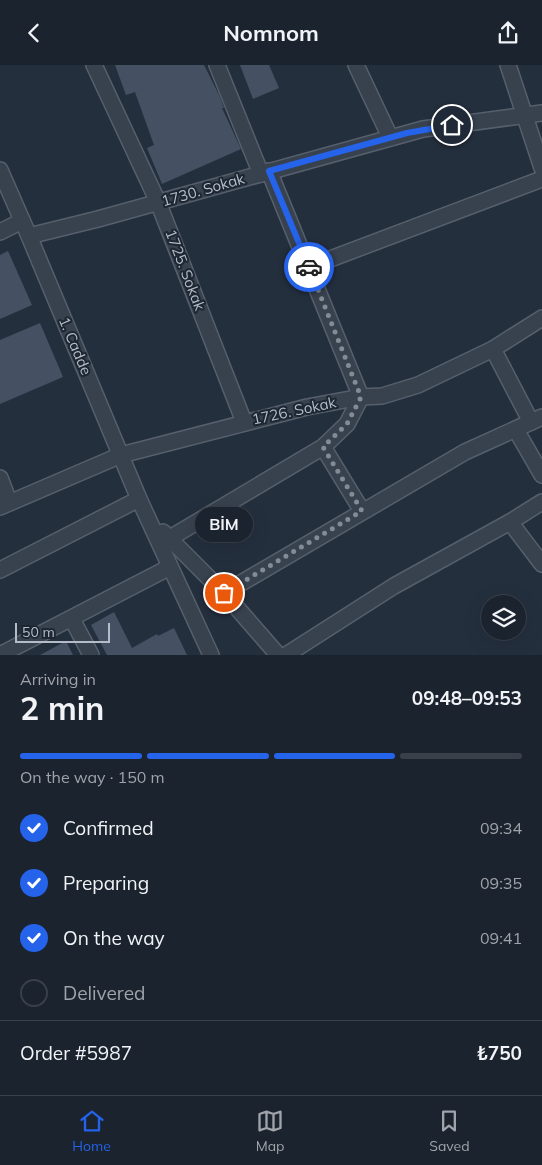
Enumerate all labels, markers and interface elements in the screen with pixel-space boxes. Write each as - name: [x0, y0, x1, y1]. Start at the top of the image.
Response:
- icon: back: [20, 19, 48, 47]
- text: Nomnom: [223, 19, 319, 47]
- icon: share: [494, 19, 522, 47]
- pin: [431, 104, 473, 146]
- icon: home: [438, 111, 466, 139]
- street label: 1730. Sokak: [159, 169, 247, 210]
- street label: 1725. Sokak: [161, 226, 210, 313]
- courier: [284, 242, 334, 292]
- icon: car: [295, 253, 323, 281]
- street label: 1. Cadde: [55, 314, 96, 378]
- street label: 1726. Sokak: [250, 392, 338, 429]
- callout: BİM: [195, 508, 253, 543]
- text: BİM: [209, 514, 239, 534]
- pin: [203, 572, 245, 614]
- icon: bag: [210, 579, 238, 607]
- map controls: [481, 595, 526, 640]
- button: layers: [481, 595, 526, 640]
- scale bar: [15, 620, 110, 643]
- text: 50 m: [22, 623, 55, 641]
- text: Arriving in: [20, 669, 96, 689]
- text: 09:48–09:53: [412, 686, 522, 710]
- text: 2 min: [20, 688, 104, 728]
- text: On the way · 150 m: [20, 767, 165, 787]
- icon: check: [20, 814, 48, 842]
- text: Confirmed: [63, 816, 154, 840]
- text: 09:34: [480, 818, 522, 838]
- icon: check: [20, 869, 48, 897]
- text: Preparing: [63, 871, 149, 895]
- text: 09:35: [480, 873, 522, 893]
- icon: check: [20, 924, 48, 952]
- text: On the way: [63, 926, 165, 950]
- text: 09:41: [480, 928, 522, 948]
- text: Delivered: [63, 981, 145, 1005]
- text: Order #5987: [20, 1041, 132, 1065]
- text: ₺750: [476, 1041, 522, 1065]
- tab: Home: [72, 1107, 111, 1155]
- tab: Map: [256, 1107, 285, 1155]
- tab: Saved: [429, 1107, 470, 1155]

